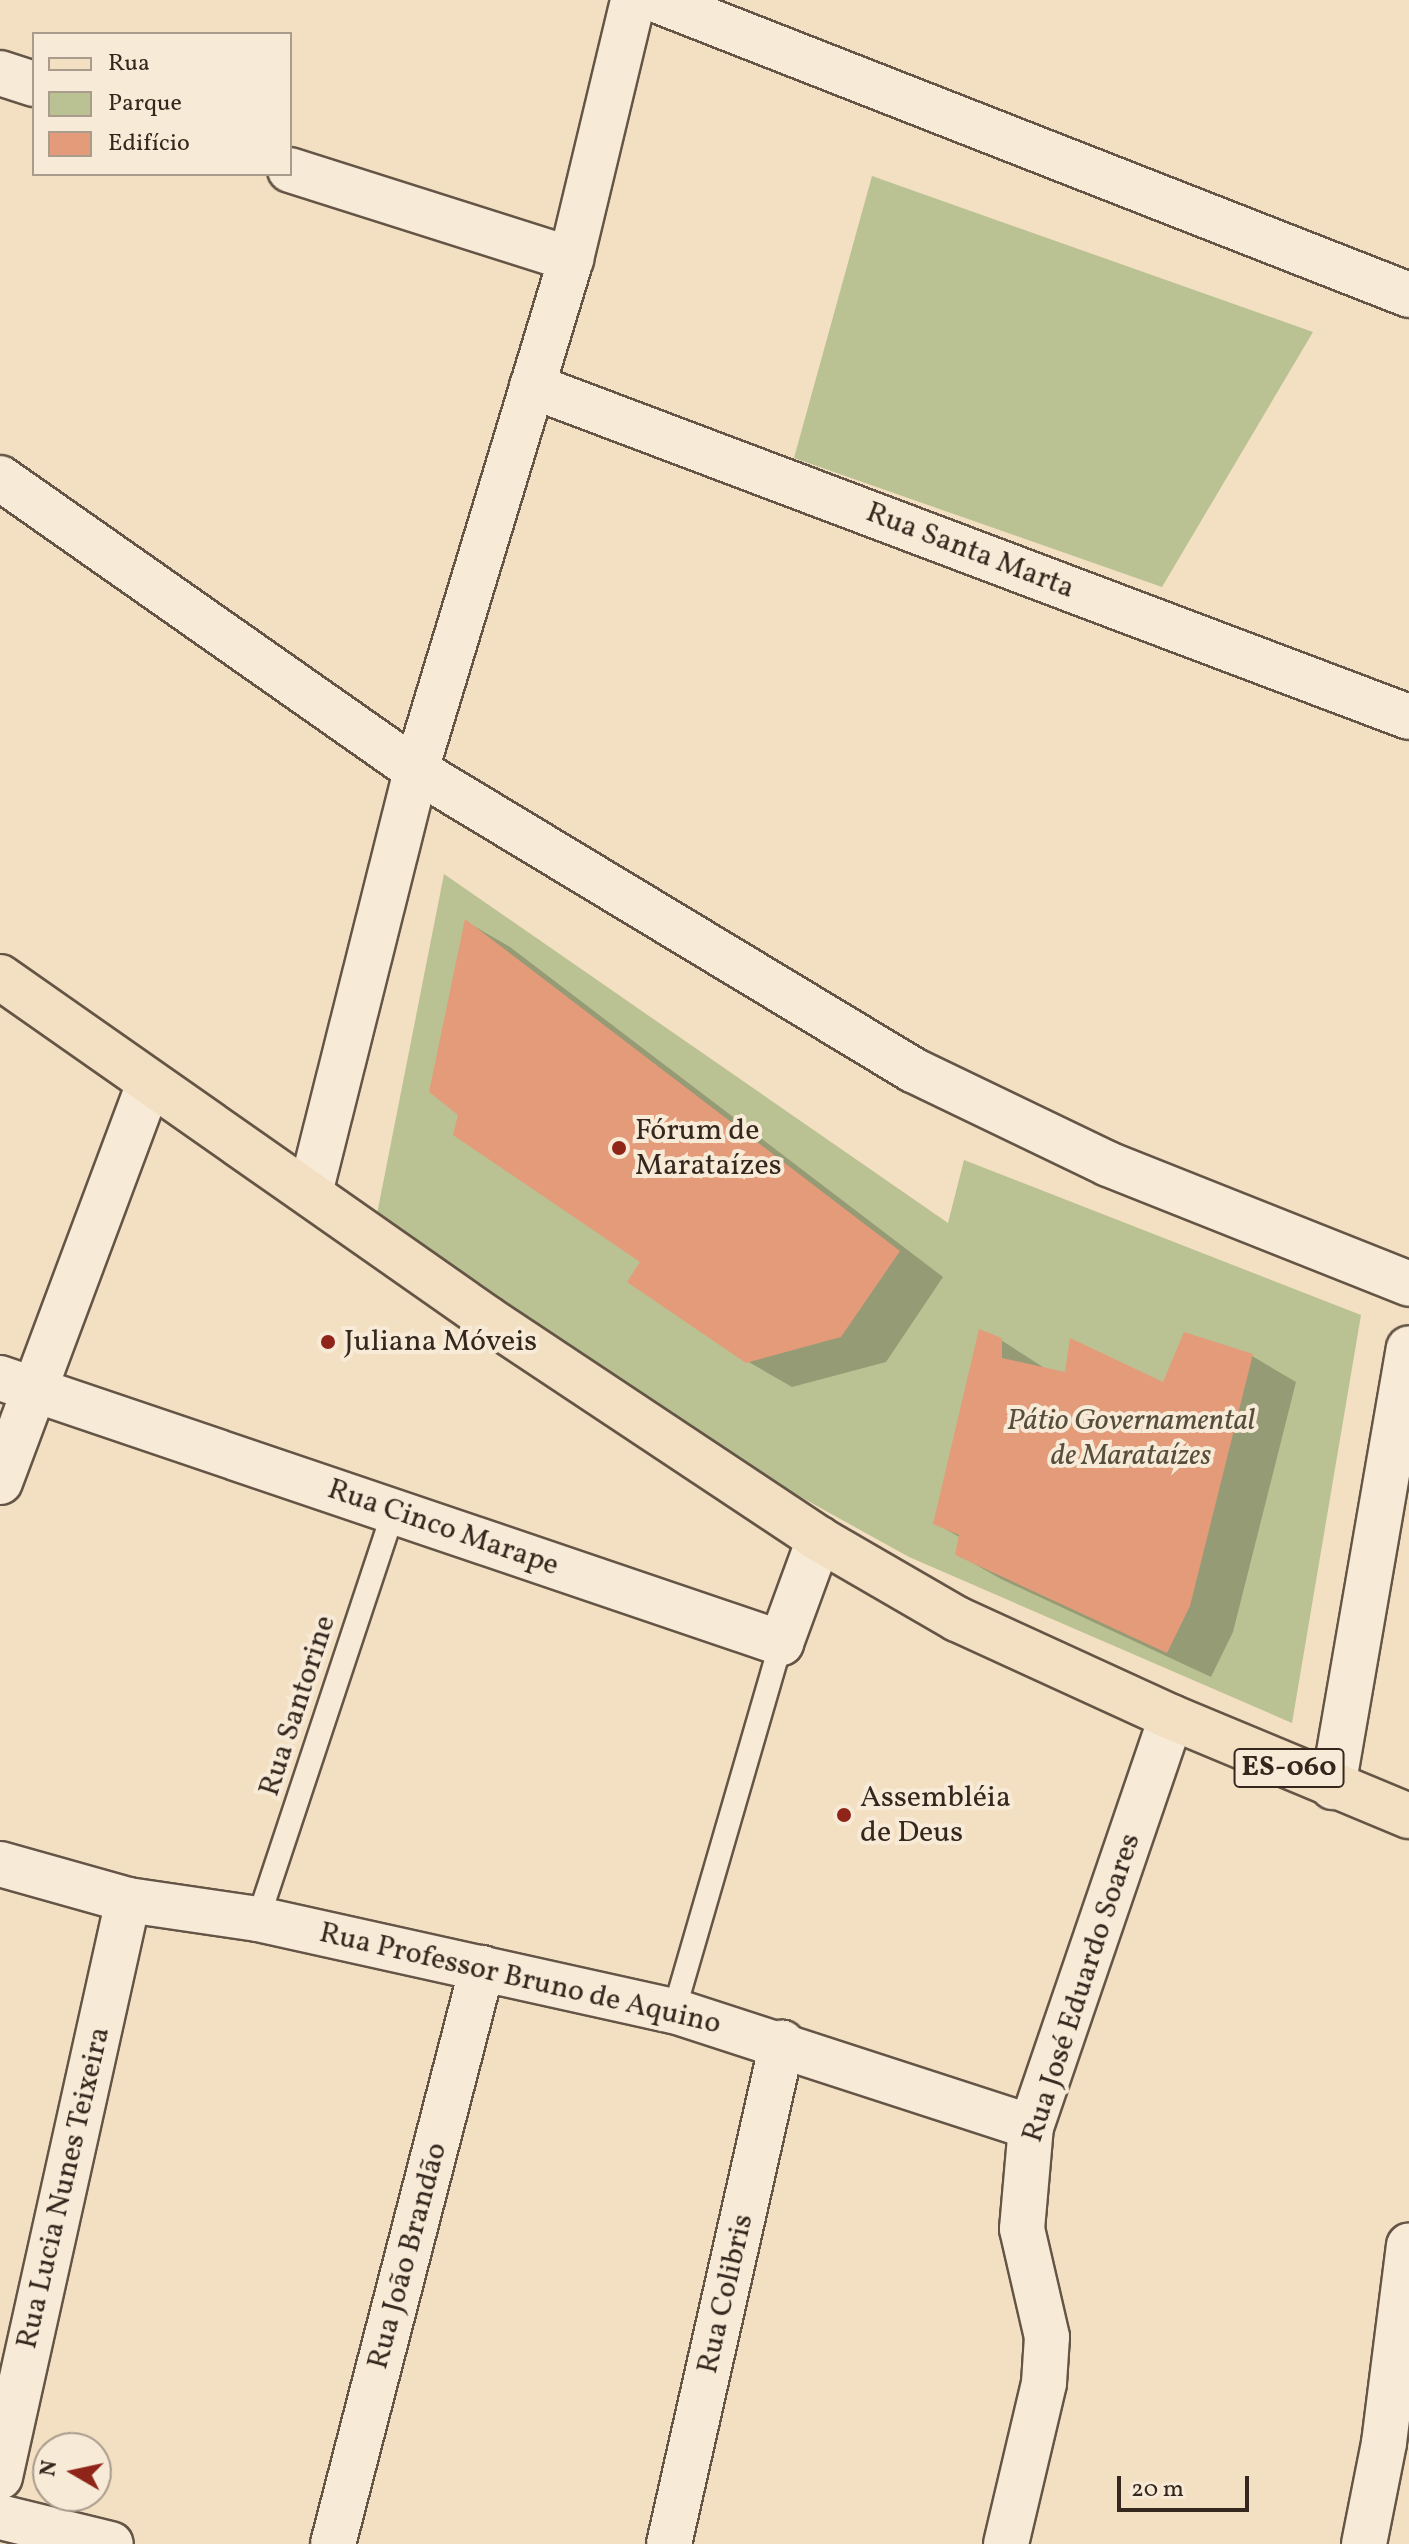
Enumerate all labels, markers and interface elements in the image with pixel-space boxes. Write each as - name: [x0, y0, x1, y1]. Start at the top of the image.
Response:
- legend: [32, 32, 292, 176]
- text: Rua: [108, 47, 150, 81]
- text: Parque: [108, 87, 182, 121]
- text: Edifício: [108, 127, 190, 161]
- street label: Rua Santa Marta: [861, 495, 1079, 607]
- place label: Fórum de Marataízes: [635, 1113, 782, 1184]
- marker: Fórum de Marataízes: [610, 1139, 628, 1157]
- place label: Juliana Móveis: [344, 1324, 537, 1360]
- marker: Juliana Móveis: [319, 1333, 337, 1351]
- park label: Pátio Governamental de Marataízes: [1007, 1403, 1255, 1474]
- street label: Rua Cinco Marape: [323, 1472, 563, 1584]
- street label: Rua Santorine: [252, 1611, 344, 1801]
- road number: ES-060: [1233, 1744, 1345, 1792]
- place label: Assembléia de Deus: [860, 1780, 1011, 1850]
- marker: Assembléia de Deus: [835, 1806, 853, 1824]
- street label: Rua José Eduardo Soares: [1015, 1829, 1149, 2147]
- street label: Rua Professor Bruno de Aquino: [316, 1915, 724, 2043]
- street label: Rua Lucia Nunes Teixeira: [9, 2023, 119, 2353]
- street label: Rua João Brandão: [360, 2139, 456, 2373]
- street label: Rua Colibris: [690, 2211, 762, 2377]
- north arrow: [32, 2432, 112, 2512]
- text: N: [33, 2458, 66, 2479]
- scale bar: [1121, 2460, 1253, 2510]
- text: 20 m: [1131, 2473, 1184, 2507]

